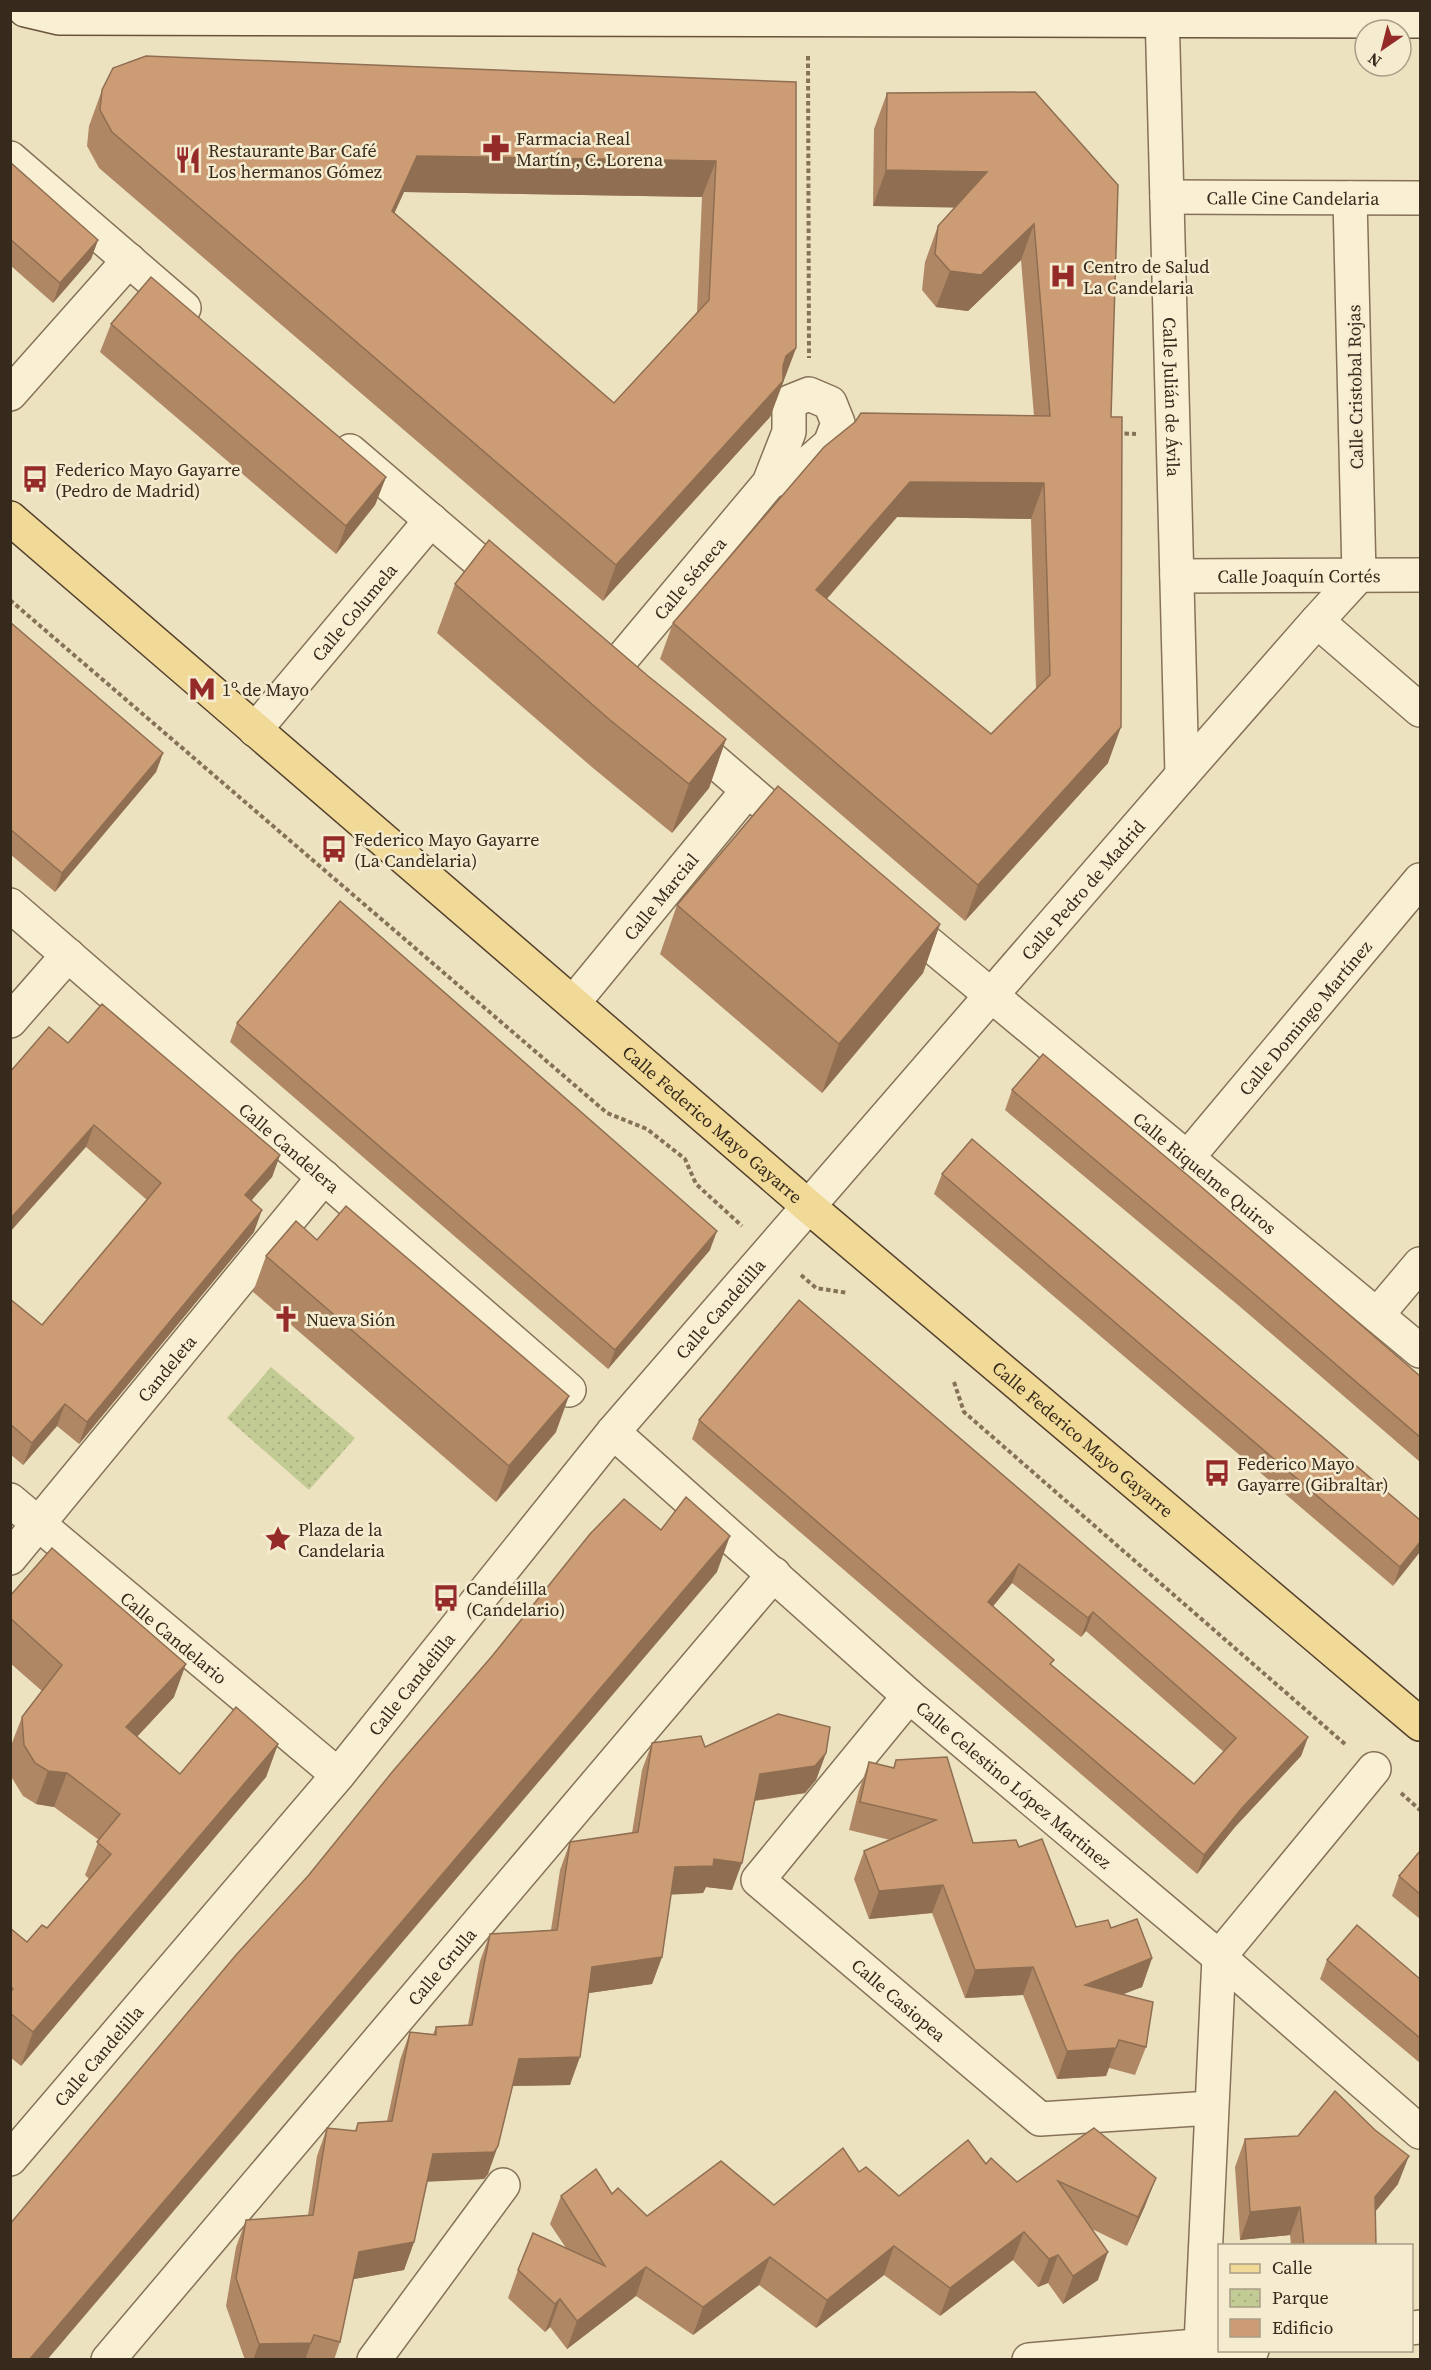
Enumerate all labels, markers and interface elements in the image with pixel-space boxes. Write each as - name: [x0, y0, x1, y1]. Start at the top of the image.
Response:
- north arrow: [1353, 18, 1413, 78]
- text: N: [1363, 48, 1385, 73]
- place label: Farmacia Real Martín , C. Lorena: [516, 126, 664, 172]
- pharmacy icon: Farmacia Real Martín , C. Lorena: [481, 133, 511, 163]
- place label: Restaurante Bar Café Los hermanos Gómez: [208, 138, 382, 184]
- restaurant icon: Restaurante Bar Café Los hermanos Gómez: [173, 145, 203, 175]
- street label: Calle Cine Candelaria: [1207, 185, 1380, 210]
- place label: Centro de Salud La Candelaria: [1083, 254, 1209, 300]
- hospital icon: Centro de Salud La Candelaria: [1048, 261, 1078, 291]
- street label: Calle Cristobal Rojas: [1341, 304, 1369, 470]
- street label: Calle Julián de Ávila: [1158, 317, 1187, 478]
- place label: Federico Mayo Gayarre (Pedro de Madrid): [55, 457, 240, 503]
- bus stop icon: Federico Mayo Gayarre (Pedro de Madrid): [20, 464, 50, 494]
- street label: Calle Séneca: [648, 530, 732, 625]
- street label: Calle Columela: [305, 557, 403, 666]
- street label: Calle Joaquín Cortés: [1217, 563, 1381, 588]
- metro station icon: 1º de Mayo: [187, 674, 217, 704]
- place label: 1º de Mayo: [222, 677, 309, 702]
- street label: Calle Pedro de Madrid: [1015, 814, 1150, 965]
- place label: Federico Mayo Gayarre (La Candelaria): [354, 827, 539, 873]
- bus stop icon: Federico Mayo Gayarre (La Candelaria): [319, 834, 349, 864]
- street label: Calle Marcial: [617, 848, 704, 945]
- street label: Calle Domingo Martínez: [1232, 934, 1377, 1100]
- street label: Calle Federico Mayo Gayarre: [618, 1039, 808, 1209]
- street label: Calle Candelera: [234, 1097, 346, 1199]
- street label: Calle Riquelme Quiros: [1128, 1106, 1282, 1240]
- street label: Calle Candelilla: [669, 1252, 771, 1364]
- church icon: Nueva Sión: [271, 1304, 301, 1334]
- place label: Nueva Sión: [306, 1307, 396, 1332]
- street label: Candeleta: [131, 1329, 202, 1407]
- street label: Calle Federico Mayo Gayarre: [987, 1355, 1179, 1523]
- place label: Federico Mayo Gayarre (Gibraltar): [1237, 1451, 1389, 1497]
- bus stop icon: Federico Mayo Gayarre (Gibraltar): [1202, 1458, 1232, 1488]
- place label: Plaza de la Candelaria: [298, 1517, 386, 1563]
- place icon: Plaza de la Candelaria: [263, 1524, 293, 1554]
- place label: Candelilla (Candelario): [466, 1576, 565, 1622]
- bus stop icon: Candelilla (Candelario): [431, 1583, 461, 1613]
- street label: Calle Candelario: [115, 1585, 233, 1690]
- street label: Calle Candelilla: [362, 1626, 461, 1741]
- street label: Calle Celestino López Martinez: [911, 1695, 1117, 1874]
- street label: Calle Grulla: [401, 1921, 482, 2011]
- street label: Calle Casiopea: [846, 1952, 952, 2047]
- street label: Calle Candelilla: [48, 1999, 149, 2112]
- legend: [1218, 2244, 1413, 2352]
- text: Calle: [1272, 2255, 1312, 2280]
- text: Parque: [1272, 2285, 1329, 2310]
- text: Edificio: [1272, 2315, 1333, 2340]

